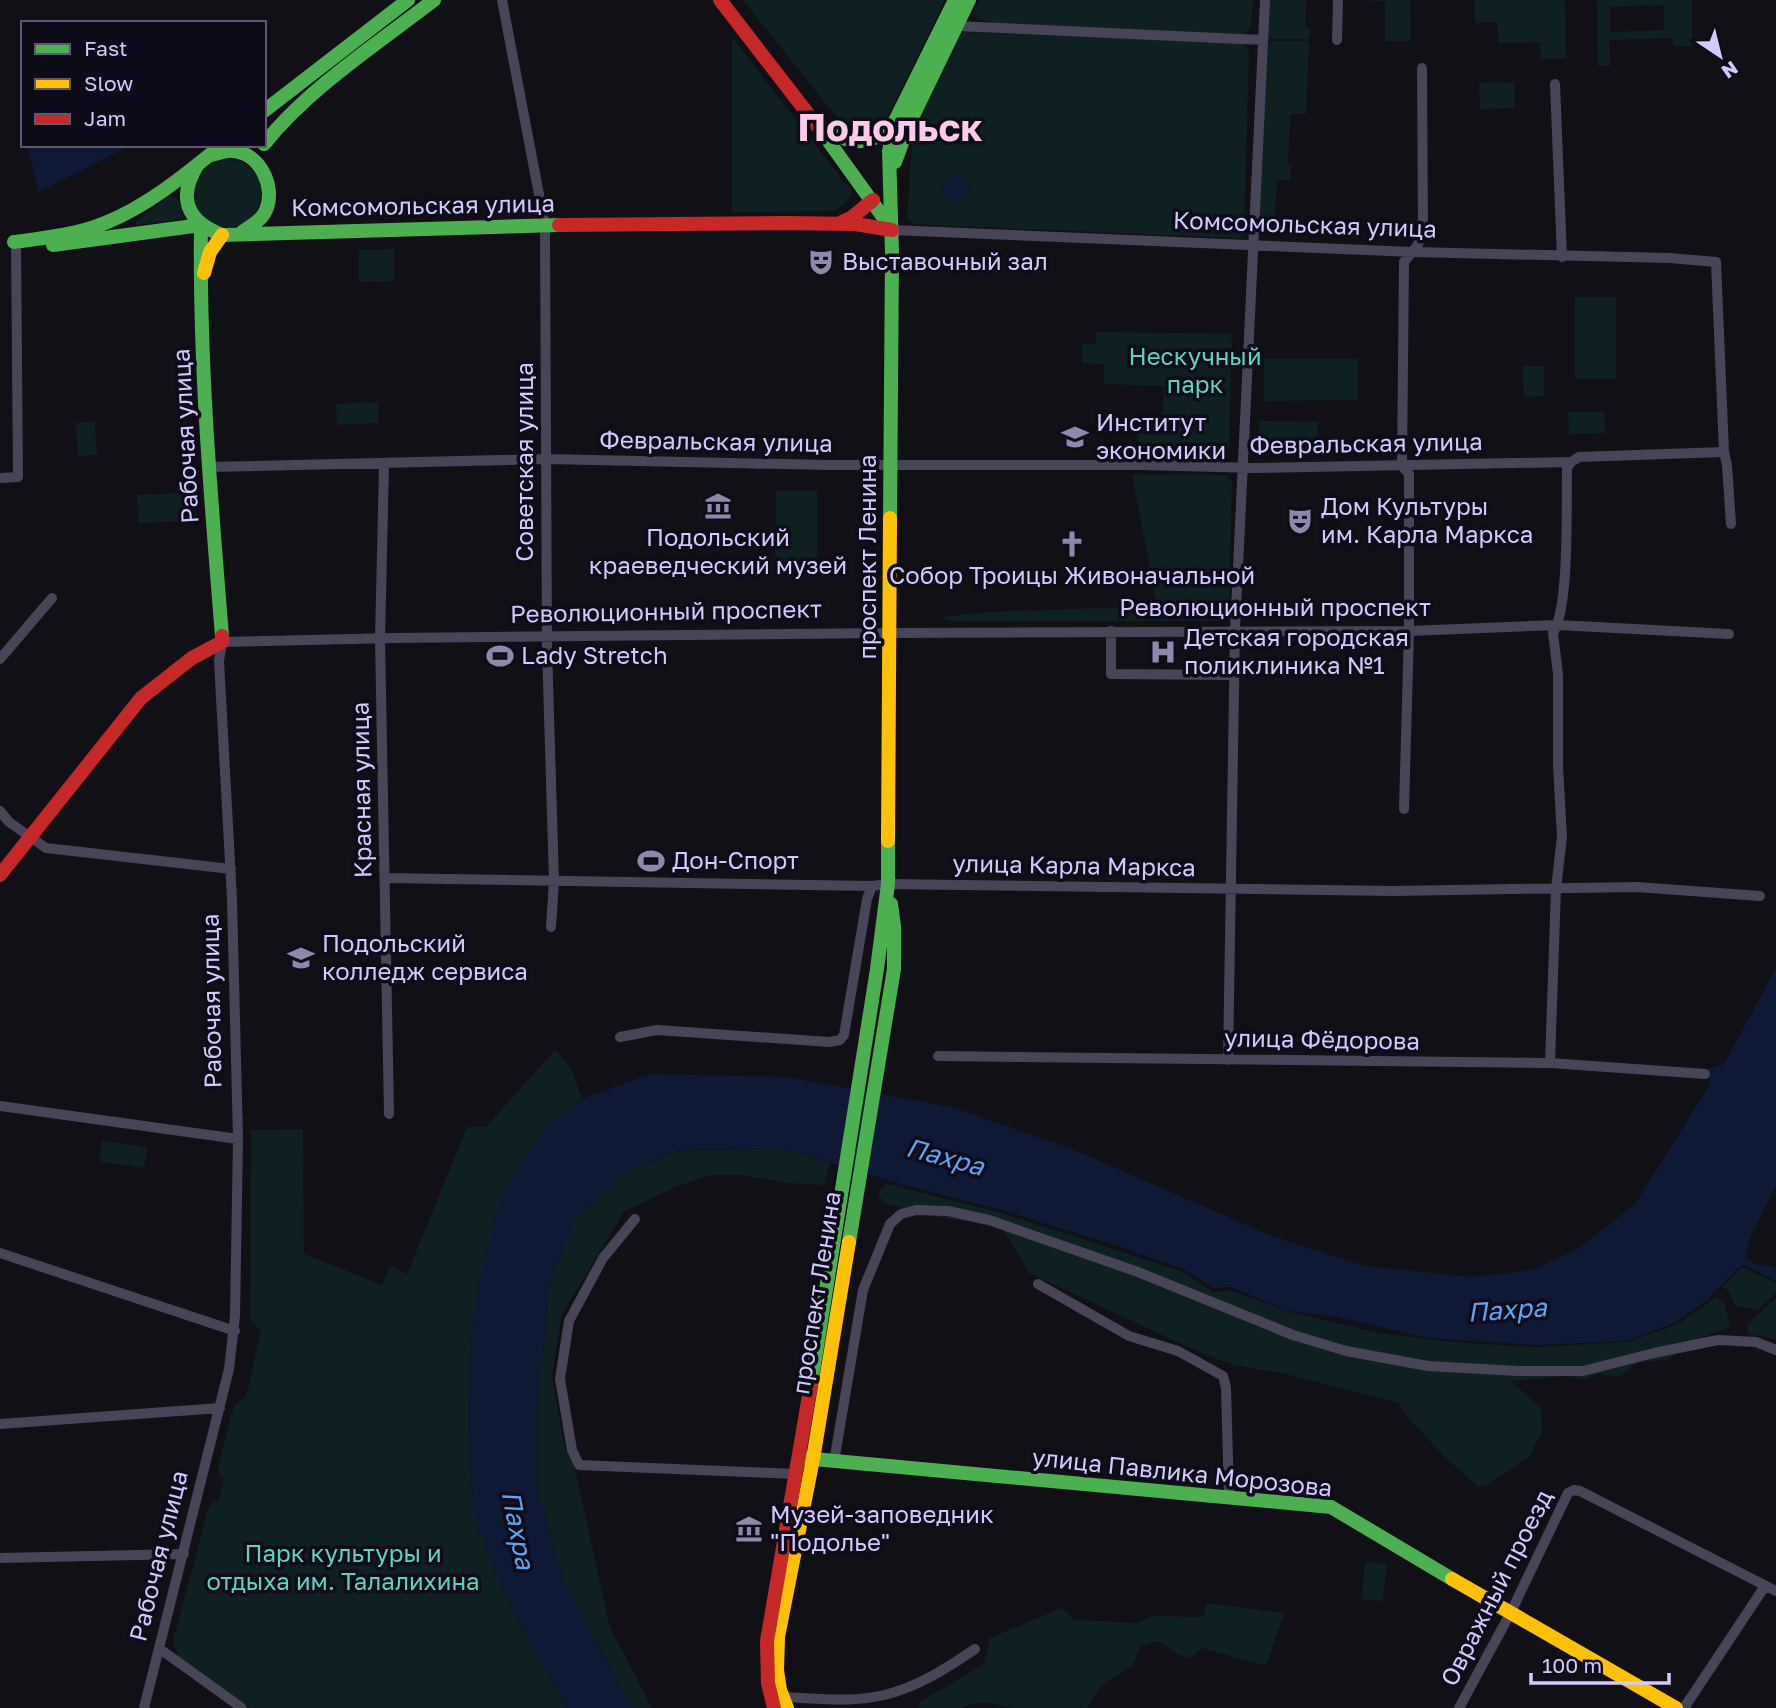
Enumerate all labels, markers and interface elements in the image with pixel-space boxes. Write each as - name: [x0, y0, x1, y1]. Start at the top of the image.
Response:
- legend: [21, 21, 266, 147]
- north arrow: [1685, 21, 1755, 91]
- text: Fast: [84, 35, 127, 61]
- text: N: [1718, 57, 1743, 84]
- text: Slow: [84, 70, 133, 96]
- district label: Подольск: [798, 104, 982, 149]
- text: Jam: [84, 105, 126, 131]
- street label: Комсомольская улица: [291, 188, 555, 221]
- street label: Комсомольская улица: [1173, 204, 1437, 243]
- place label: Выставочный зал: [842, 246, 1048, 275]
- theatre icon: Выставочный зал: [806, 247, 836, 277]
- park label: Нескучный парк: [1128, 341, 1262, 398]
- street label: Рабочая улица: [165, 348, 204, 524]
- street label: Советская улица: [509, 362, 538, 562]
- place label: Институт экономики: [1096, 407, 1226, 464]
- school or university icon: Институт экономики: [1060, 422, 1090, 452]
- street label: Февральская улица: [599, 424, 833, 457]
- street label: Февральская улица: [1249, 426, 1483, 459]
- street label: проспект Ленина: [852, 454, 881, 660]
- museum icon: Подольский краеведческий музей: [703, 491, 733, 521]
- place label: Дом Культуры им. Карла Маркса: [1321, 491, 1533, 548]
- theatre icon: Дом Культуры им. Карла Маркса: [1285, 506, 1315, 536]
- place label: Подольский краеведческий музей: [589, 522, 847, 579]
- church icon: Собор Троицы Живоначальной: [1057, 529, 1087, 559]
- place label: Собор Троицы Живоначальной: [889, 560, 1255, 589]
- street label: Революционный проспект: [1119, 592, 1431, 621]
- street label: Революционный проспект: [510, 593, 822, 628]
- place label: Детская городская поликлиника №1: [1184, 622, 1409, 679]
- hospital icon: Детская городская поликлиника №1: [1148, 637, 1178, 667]
- place label: Lady Stretch: [521, 640, 668, 669]
- sports icon: Lady Stretch: [485, 641, 515, 671]
- street label: Красная улица: [344, 702, 377, 878]
- place label: Дон-Спорт: [672, 845, 799, 874]
- sports icon: Дон-Спорт: [636, 846, 666, 876]
- street label: улица Карла Маркса: [952, 848, 1196, 881]
- street label: Рабочая улица: [194, 913, 227, 1089]
- place label: Подольский колледж сервиса: [322, 928, 528, 985]
- school or university icon: Подольский колледж сервиса: [286, 943, 316, 973]
- street label: улица Фёдорова: [1224, 1022, 1420, 1055]
- water label: Пахра: [903, 1131, 989, 1182]
- street label: проспект Ленина: [785, 1189, 846, 1396]
- water label: Пахра: [1466, 1291, 1549, 1328]
- street label: улица Павлика Морозова: [1031, 1441, 1334, 1502]
- street label: Рабочая улица: [122, 1467, 193, 1644]
- street label: Овражный проезд: [1434, 1484, 1558, 1690]
- water label: Пахра: [496, 1488, 542, 1573]
- place label: Музей-заповедник "Подолье": [770, 1499, 994, 1556]
- museum icon: Музей-заповедник "Подолье": [734, 1514, 764, 1544]
- park label: Парк культуры и отдыха им. Талалихина: [206, 1538, 480, 1595]
- scale bar: [1531, 1642, 1669, 1686]
- text: 100 m: [1542, 1652, 1602, 1678]

